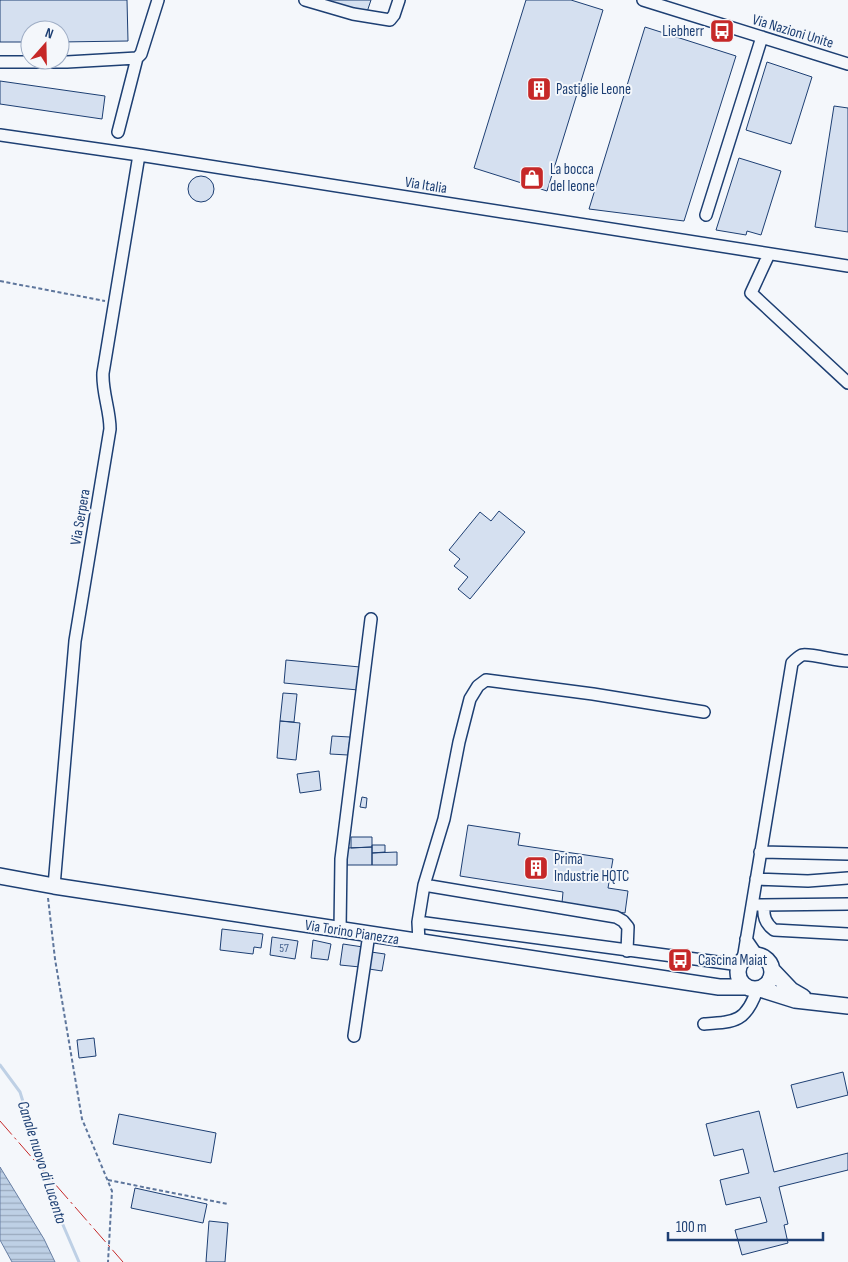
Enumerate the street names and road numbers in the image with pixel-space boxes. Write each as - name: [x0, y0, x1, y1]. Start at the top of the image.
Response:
- street label: Via Nazioni Unite: [750, 10, 836, 53]
- street label: Via Italia: [403, 173, 449, 198]
- street label: Via Serpera: [66, 487, 95, 547]
- street label: Via Torino Pianezza: [303, 916, 401, 949]

